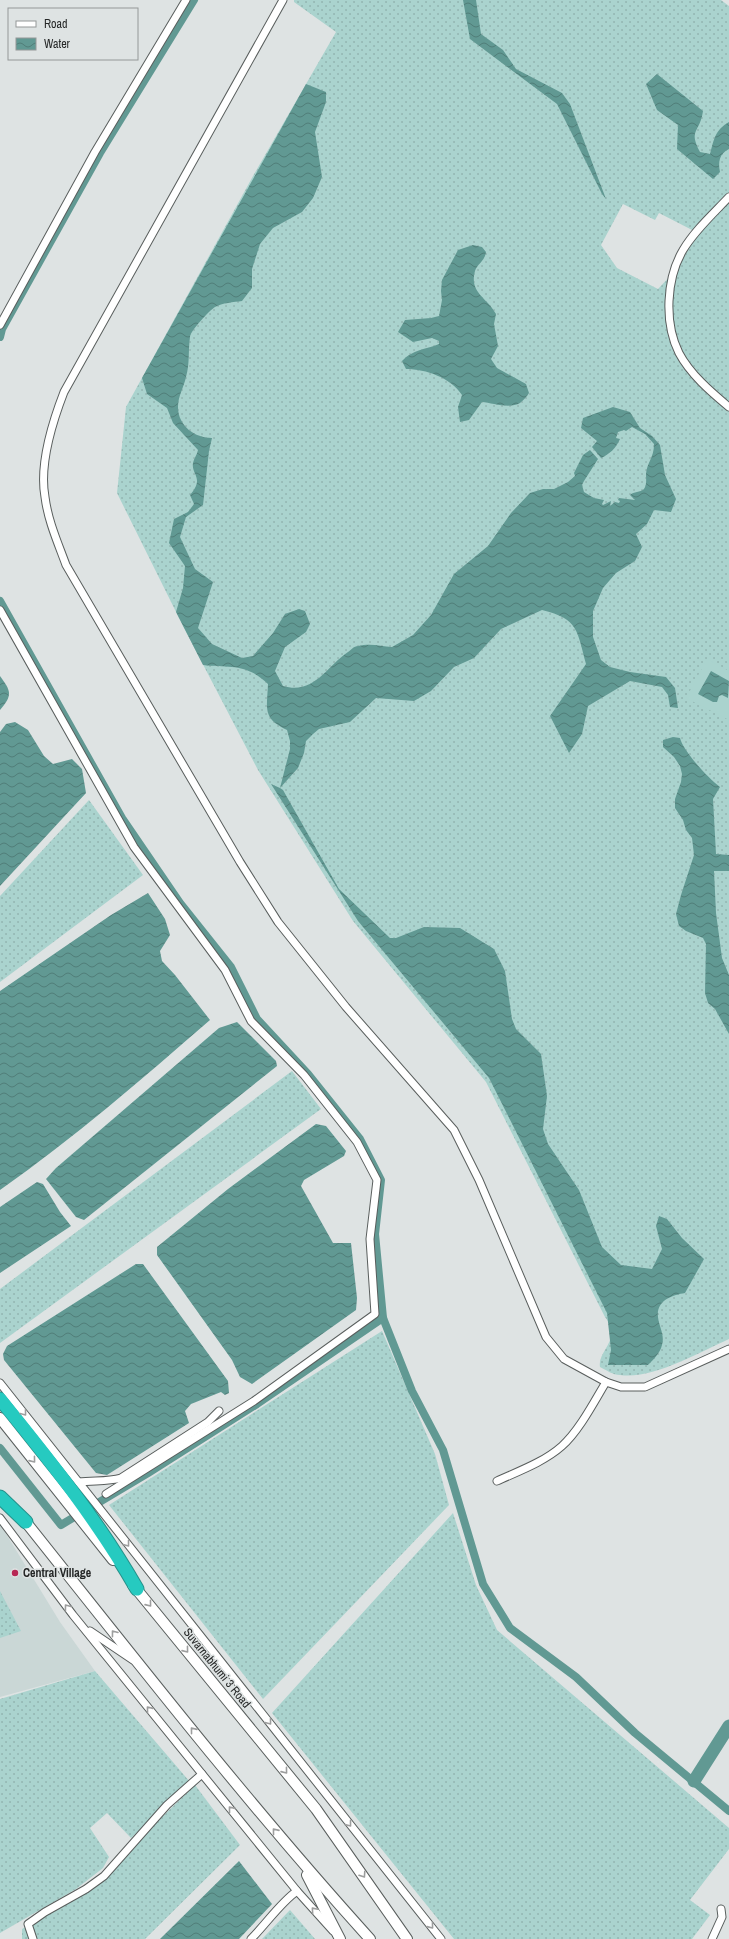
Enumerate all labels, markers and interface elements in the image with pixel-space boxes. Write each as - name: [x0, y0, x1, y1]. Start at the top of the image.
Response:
- legend: [8, 8, 138, 60]
- text: Road: [44, 16, 68, 32]
- text: Water: [44, 36, 71, 52]
- one-way arrow: [20, 1409, 27, 1416]
- one-way arrow: [28, 1455, 35, 1462]
- one-way arrow: [122, 1539, 129, 1546]
- place label: Central Village: [23, 1565, 92, 1581]
- marker: Central Village: [10, 1568, 20, 1578]
- one-way arrow: [145, 1600, 152, 1607]
- one-way arrow: [65, 1605, 72, 1612]
- street label: Suvarnabhumi 3 Road: [180, 1625, 254, 1711]
- one-way arrow: [111, 1630, 118, 1637]
- one-way arrow: [182, 1645, 189, 1652]
- one-way arrow: [147, 1706, 154, 1713]
- one-way arrow: [264, 1718, 271, 1725]
- one-way arrow: [190, 1727, 197, 1735]
- one-way arrow: [280, 1767, 287, 1774]
- one-way arrow: [229, 1807, 236, 1814]
- one-way arrow: [345, 1820, 352, 1827]
- one-way arrow: [272, 1828, 279, 1835]
- one-way arrow: [358, 1871, 366, 1878]
- one-way arrow: [311, 1907, 318, 1914]
- one-way arrow: [426, 1921, 433, 1928]

